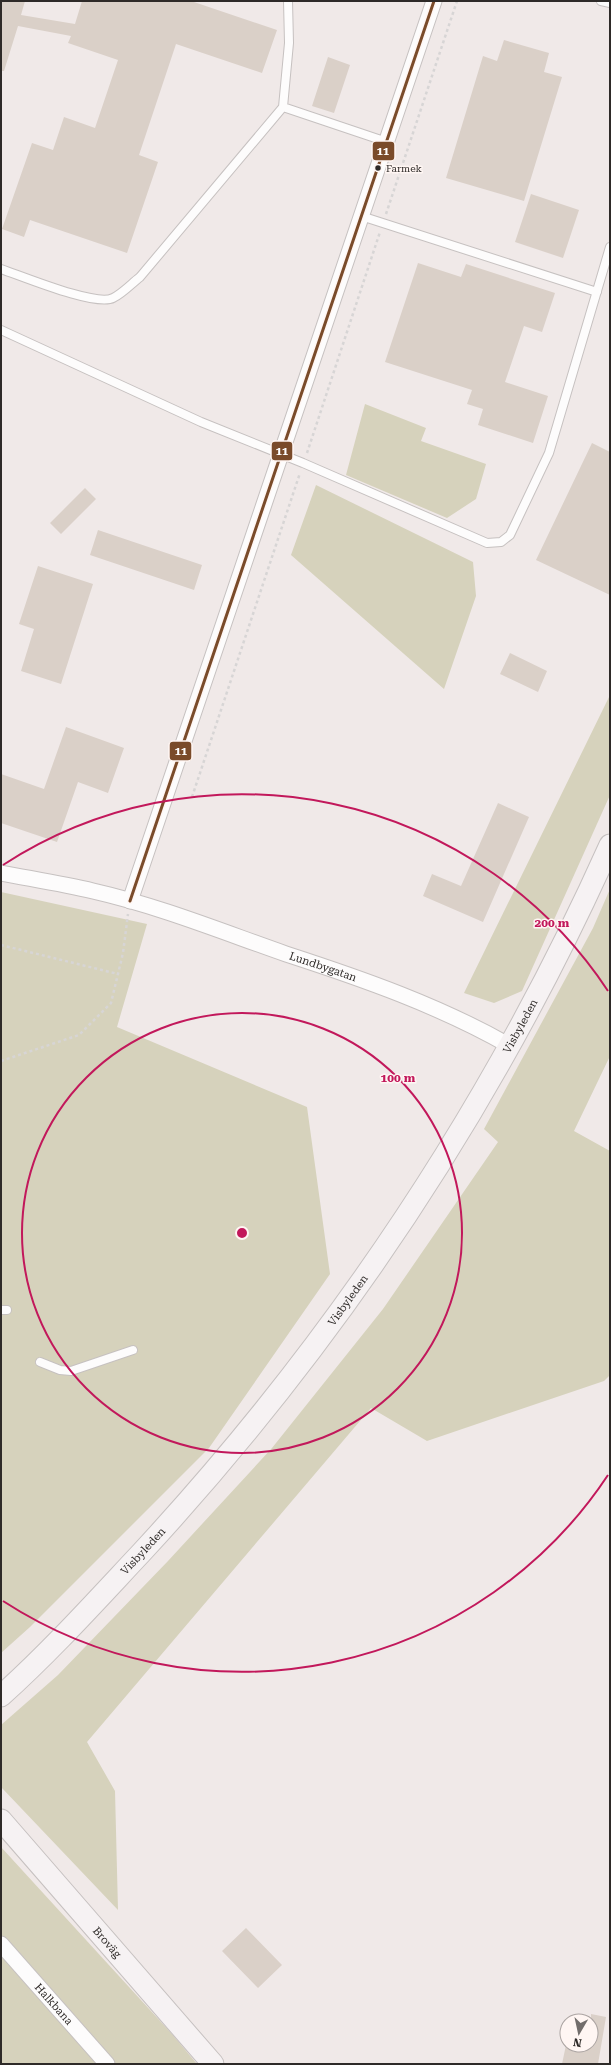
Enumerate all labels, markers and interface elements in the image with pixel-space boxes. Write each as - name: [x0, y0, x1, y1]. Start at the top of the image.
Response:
- line badge: 11: [372, 141, 395, 161]
- text: 11: [377, 145, 389, 158]
- marker: Farmek: [373, 163, 383, 173]
- place label: Farmek: [386, 163, 423, 174]
- line badge: 11: [271, 441, 293, 461]
- text: 11: [276, 445, 288, 458]
- line badge: 11: [169, 741, 192, 761]
- text: 11: [175, 745, 187, 758]
- text: 200 m: [535, 916, 570, 930]
- street label: Lundbygatan: [288, 949, 358, 984]
- street label: Visbyleden: [500, 997, 540, 1055]
- text: 100 m: [381, 1071, 416, 1085]
- centre of rings: [235, 1226, 249, 1240]
- street label: Visbyleden: [325, 1272, 370, 1328]
- street label: Visbyleden: [118, 1525, 168, 1577]
- street label: Broväg: [90, 1924, 125, 1961]
- street label: Halkbana: [32, 1980, 76, 2027]
- north arrow: [559, 2013, 599, 2053]
- text: N: [572, 2035, 583, 2049]

